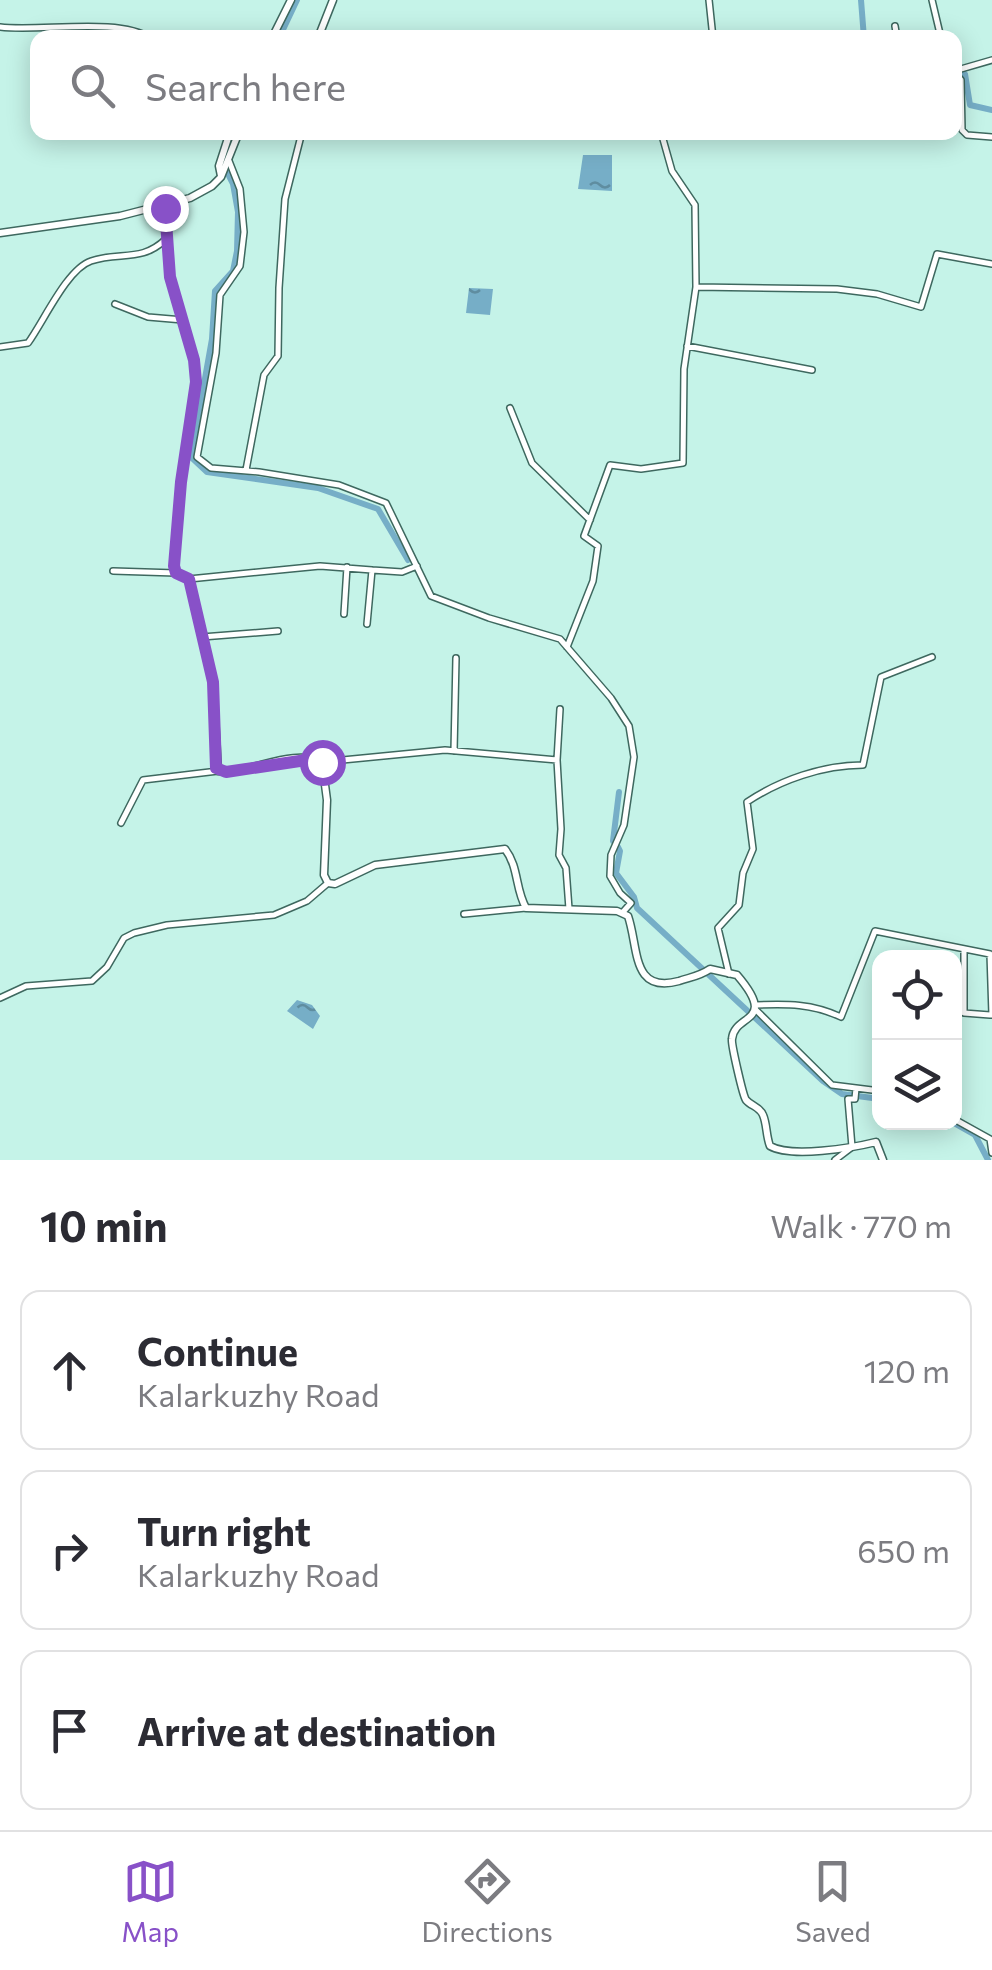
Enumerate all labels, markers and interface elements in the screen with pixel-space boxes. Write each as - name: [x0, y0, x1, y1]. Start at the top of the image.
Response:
- search box: [30, 30, 962, 140]
- icon: search: [65, 58, 120, 113]
- text: Search here: [145, 62, 346, 109]
- route end: [143, 186, 189, 232]
- route start: [300, 740, 346, 786]
- map controls: [872, 950, 962, 1130]
- button: locate: [872, 950, 962, 1040]
- button: layers: [872, 1040, 962, 1130]
- text: 10 min: [40, 1199, 168, 1251]
- text: Walk · 770 m: [770, 1205, 952, 1245]
- text: Continue: [137, 1327, 298, 1374]
- icon: ahead: [42, 1343, 97, 1398]
- text: 120 m: [864, 1350, 950, 1390]
- text: Kalarkuzhy Road: [137, 1374, 379, 1414]
- text: Turn right: [137, 1507, 311, 1554]
- icon: right: [42, 1523, 97, 1578]
- text: 650 m: [857, 1530, 950, 1570]
- text: Kalarkuzhy Road: [137, 1554, 379, 1594]
- icon: arrive: [42, 1703, 97, 1758]
- text: Arrive at destination: [137, 1707, 496, 1754]
- tab: Map: [121, 1854, 179, 1948]
- tab: Directions: [421, 1854, 553, 1948]
- tab: Saved: [795, 1854, 871, 1948]

